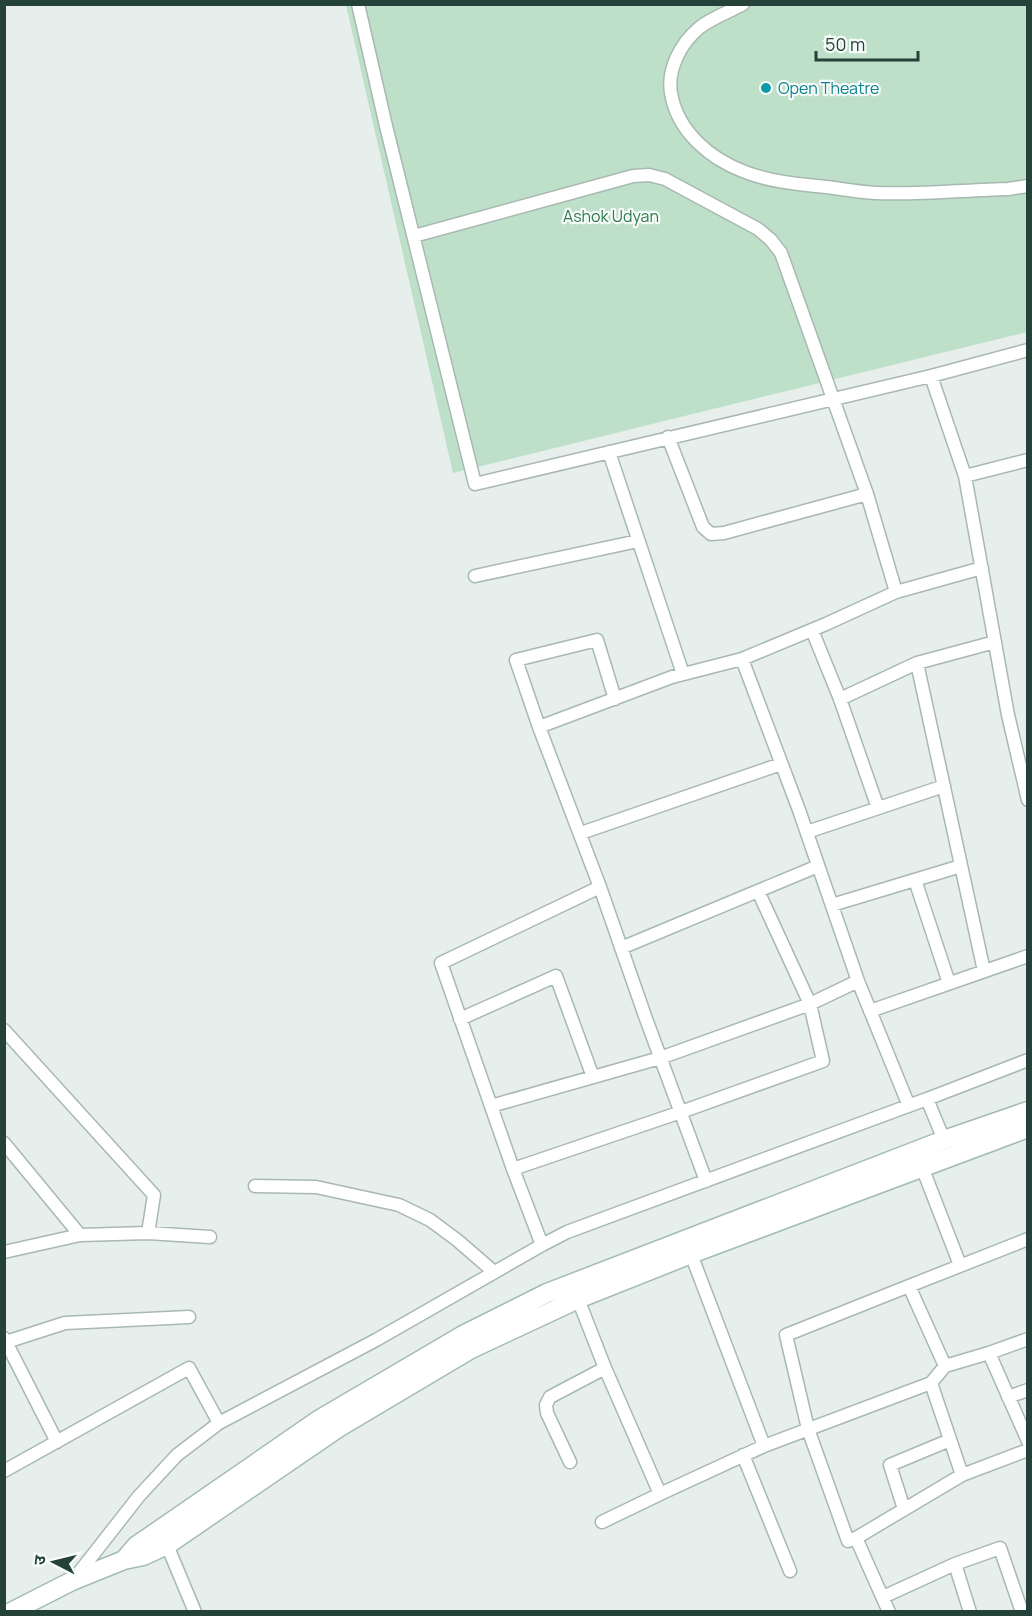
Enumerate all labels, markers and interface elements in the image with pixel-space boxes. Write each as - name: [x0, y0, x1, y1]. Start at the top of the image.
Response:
- scale bar: [816, 24, 918, 62]
- text: 50 m: [825, 32, 865, 56]
- place label: Open Theatre: [778, 77, 879, 99]
- marker: Open Theatre: [759, 81, 773, 95]
- park label: Ashok Udyan: [563, 205, 659, 227]
- north arrow: [24, 1532, 84, 1592]
- text: उ: [28, 1554, 51, 1566]

